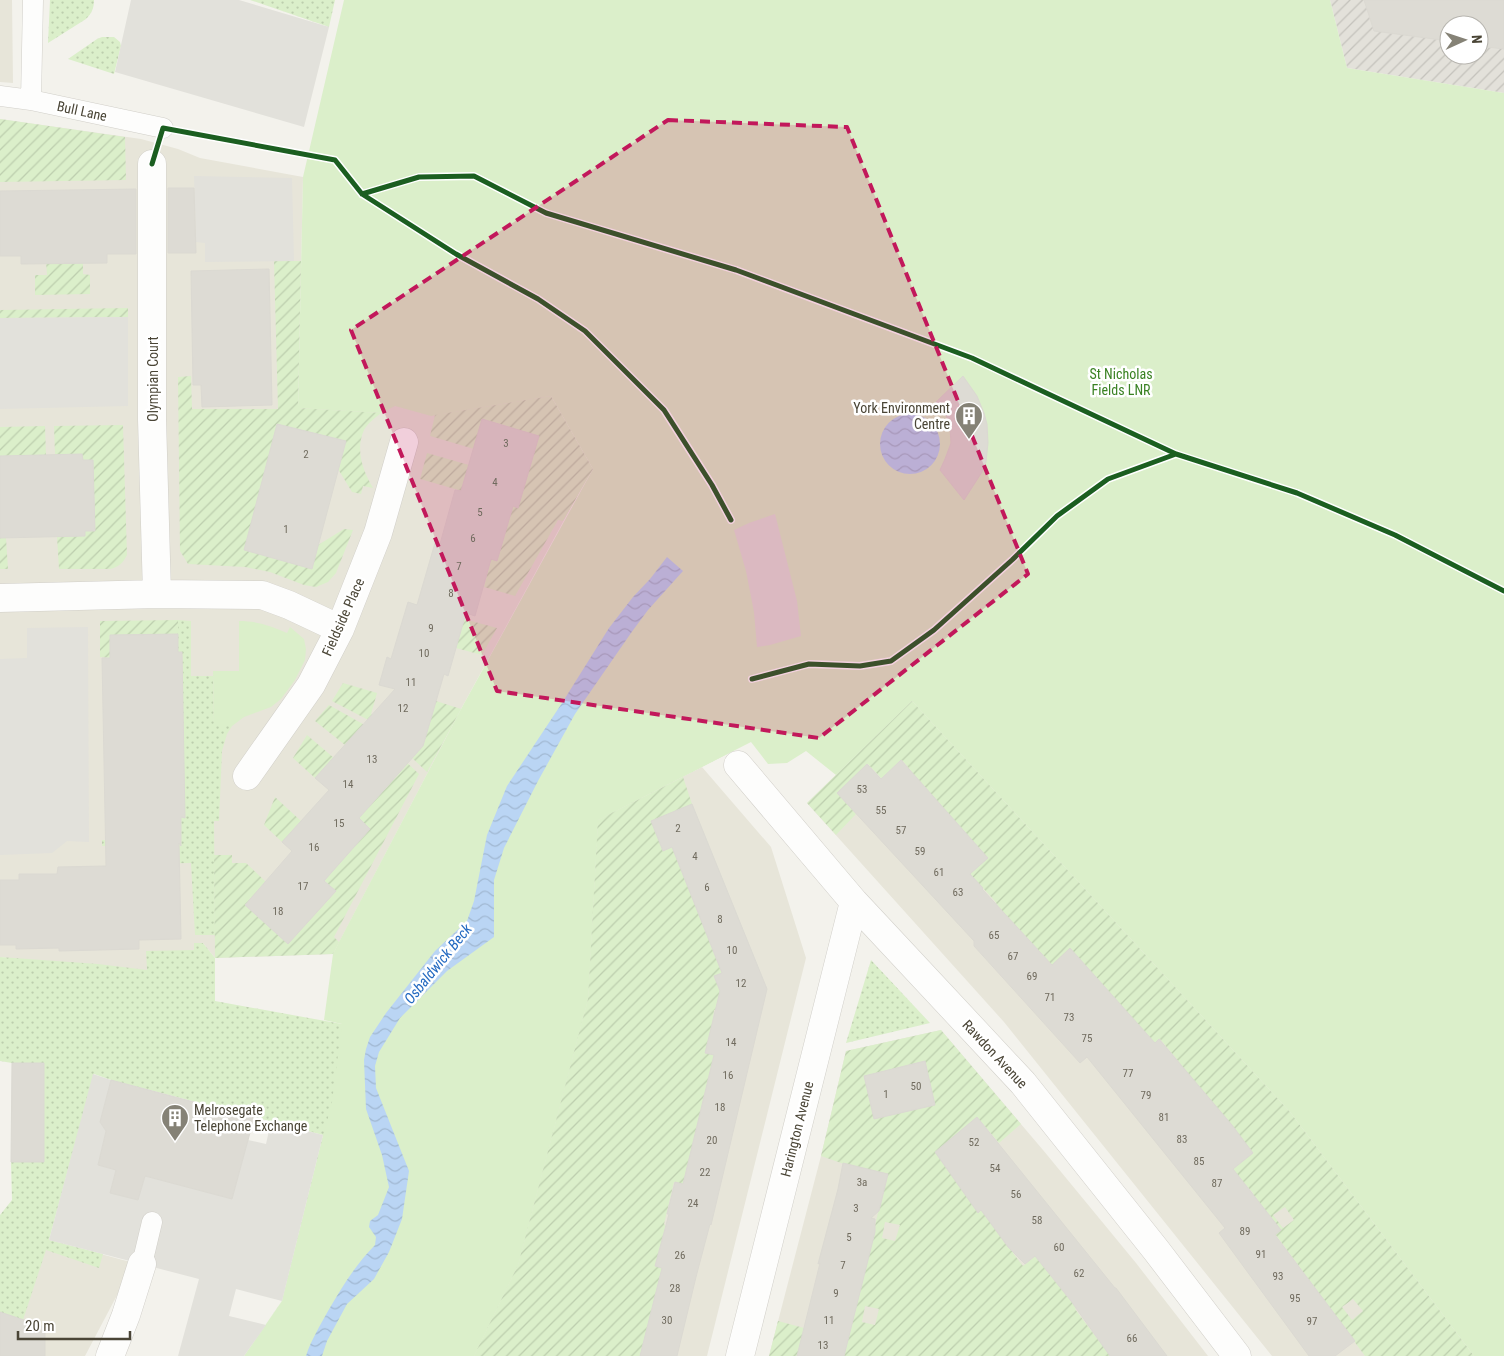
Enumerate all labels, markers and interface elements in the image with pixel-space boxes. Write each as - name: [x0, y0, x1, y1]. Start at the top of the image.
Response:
- north arrow: [1439, 15, 1489, 65]
- text: N: [1469, 35, 1485, 44]
- street label: Bull Lane: [56, 98, 109, 124]
- street label: Olympian Court: [145, 336, 161, 422]
- park label: St Nicholas Fields LNR: [1089, 366, 1153, 398]
- place label: York Environment Centre: [853, 400, 950, 432]
- building icon: York Environment Centre: [954, 401, 984, 440]
- house number: 3: [503, 437, 509, 450]
- house number: 2: [303, 448, 309, 461]
- house number: 4: [492, 476, 498, 489]
- house number: 5: [477, 506, 483, 519]
- house number: 1: [283, 523, 289, 536]
- house number: 6: [470, 532, 476, 545]
- house number: 7: [456, 560, 462, 573]
- street label: Fieldside Place: [319, 575, 368, 658]
- house number: 8: [448, 587, 454, 600]
- house number: 9: [428, 622, 434, 635]
- house number: 10: [419, 647, 429, 660]
- house number: 11: [406, 676, 416, 689]
- house number: 12: [398, 702, 408, 715]
- house number: 13: [367, 753, 377, 766]
- house number: 14: [343, 778, 354, 791]
- house number: 53: [857, 783, 867, 796]
- house number: 55: [876, 804, 886, 817]
- house number: 15: [334, 817, 344, 830]
- house number: 2: [675, 822, 681, 835]
- house number: 57: [896, 824, 906, 837]
- house number: 16: [309, 841, 319, 854]
- house number: 59: [915, 845, 925, 858]
- house number: 4: [692, 850, 698, 863]
- house number: 61: [934, 866, 944, 879]
- house number: 17: [298, 880, 308, 893]
- house number: 6: [704, 881, 710, 894]
- house number: 63: [953, 886, 963, 899]
- house number: 18: [273, 905, 283, 918]
- house number: 8: [717, 913, 723, 926]
- water label: Osbaldwick Beck: [400, 920, 476, 1008]
- house number: 65: [989, 929, 999, 942]
- house number: 10: [727, 944, 737, 957]
- house number: 67: [1008, 950, 1018, 963]
- house number: 69: [1027, 970, 1037, 983]
- house number: 12: [736, 977, 746, 990]
- house number: 71: [1045, 991, 1055, 1004]
- house number: 73: [1064, 1011, 1074, 1024]
- street label: Rawdon Avenue: [959, 1017, 1031, 1092]
- house number: 75: [1082, 1032, 1092, 1045]
- house number: 14: [726, 1036, 737, 1049]
- house number: 77: [1123, 1067, 1133, 1080]
- house number: 16: [723, 1069, 733, 1082]
- street label: Harington Avenue: [777, 1079, 817, 1178]
- house number: 50: [911, 1080, 921, 1093]
- house number: 1: [883, 1088, 889, 1101]
- house number: 79: [1141, 1089, 1151, 1102]
- house number: 18: [715, 1101, 725, 1114]
- place label: Melrosegate Telephone Exchange: [194, 1102, 308, 1134]
- building icon: Melrosegate Telephone Exchange: [160, 1103, 190, 1142]
- house number: 81: [1159, 1111, 1169, 1124]
- house number: 83: [1177, 1133, 1187, 1146]
- house number: 20: [707, 1134, 717, 1147]
- house number: 52: [969, 1136, 979, 1149]
- house number: 85: [1194, 1155, 1204, 1168]
- house number: 54: [990, 1162, 1001, 1175]
- house number: 22: [700, 1166, 710, 1179]
- house number: 3a: [857, 1176, 867, 1189]
- house number: 87: [1212, 1177, 1222, 1190]
- house number: 56: [1011, 1188, 1021, 1201]
- house number: 24: [688, 1197, 699, 1210]
- house number: 3: [853, 1202, 859, 1215]
- house number: 58: [1032, 1214, 1042, 1227]
- house number: 89: [1240, 1225, 1250, 1238]
- house number: 5: [846, 1231, 852, 1244]
- house number: 60: [1054, 1241, 1064, 1254]
- house number: 91: [1256, 1248, 1266, 1261]
- house number: 26: [675, 1249, 685, 1262]
- house number: 7: [840, 1259, 846, 1272]
- house number: 62: [1074, 1267, 1084, 1280]
- house number: 93: [1273, 1270, 1283, 1283]
- house number: 28: [670, 1282, 680, 1295]
- house number: 9: [833, 1287, 839, 1300]
- house number: 95: [1290, 1292, 1300, 1305]
- scale bar: [18, 1308, 130, 1340]
- house number: 30: [662, 1314, 672, 1327]
- house number: 11: [824, 1314, 834, 1327]
- house number: 97: [1307, 1315, 1317, 1328]
- text: 20 m: [25, 1317, 55, 1335]
- house number: 66: [1127, 1332, 1137, 1345]
- house number: 13: [818, 1339, 828, 1352]

